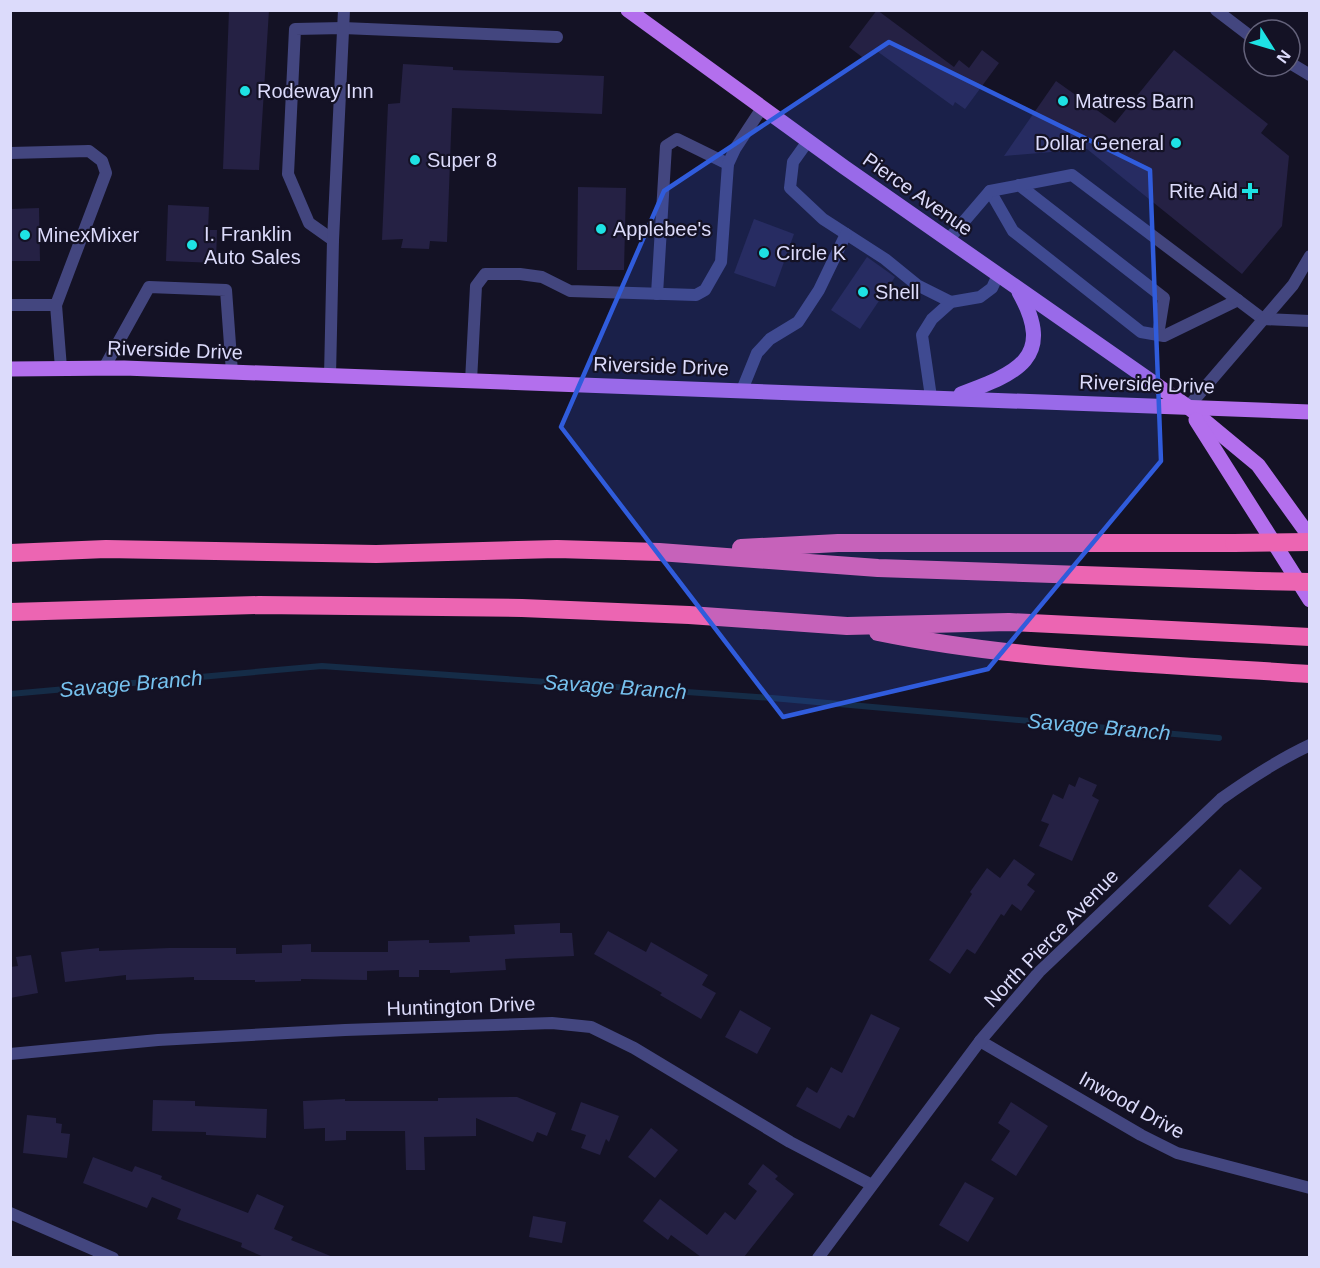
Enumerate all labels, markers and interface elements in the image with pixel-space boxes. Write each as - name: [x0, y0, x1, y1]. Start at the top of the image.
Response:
- north arrow: [1242, 18, 1302, 78]
- text: N: [1273, 47, 1294, 66]
- place label: Rodeway Inn: [257, 80, 374, 102]
- marker: Rodeway Inn: [238, 84, 252, 98]
- place label: Matress Barn: [1075, 90, 1194, 112]
- marker: Matress Barn: [1056, 94, 1070, 108]
- place label: Dollar General: [1035, 132, 1164, 154]
- marker: Dollar General: [1169, 136, 1183, 150]
- street label: Pierce Avenue: [859, 148, 977, 240]
- place label: Super 8: [427, 149, 497, 171]
- marker: Super 8: [408, 153, 422, 167]
- place label: Rite Aid: [1169, 180, 1238, 202]
- marker: Rite Aid: [1243, 184, 1257, 198]
- place label: Applebee's: [613, 218, 711, 240]
- marker: Applebee's: [594, 222, 608, 236]
- place label: I. Franklin Auto Sales: [204, 223, 301, 268]
- place label: MinexMixer: [37, 224, 140, 246]
- marker: MinexMixer: [18, 228, 32, 242]
- marker: I. Franklin Auto Sales: [185, 238, 199, 252]
- place label: Circle K: [776, 242, 847, 264]
- marker: Circle K: [757, 246, 771, 260]
- place label: Shell: [875, 281, 919, 303]
- marker: Shell: [856, 285, 870, 299]
- street label: Riverside Drive: [107, 337, 243, 363]
- street label: Riverside Drive: [593, 353, 729, 379]
- street label: Riverside Drive: [1079, 371, 1215, 397]
- water label: Savage Branch: [58, 666, 203, 701]
- water label: Savage Branch: [543, 670, 687, 703]
- water label: Savage Branch: [1027, 709, 1172, 744]
- street label: North Pierce Avenue: [979, 865, 1123, 1011]
- street label: Huntington Drive: [386, 992, 536, 1020]
- street label: Inwood Drive: [1076, 1067, 1188, 1143]

